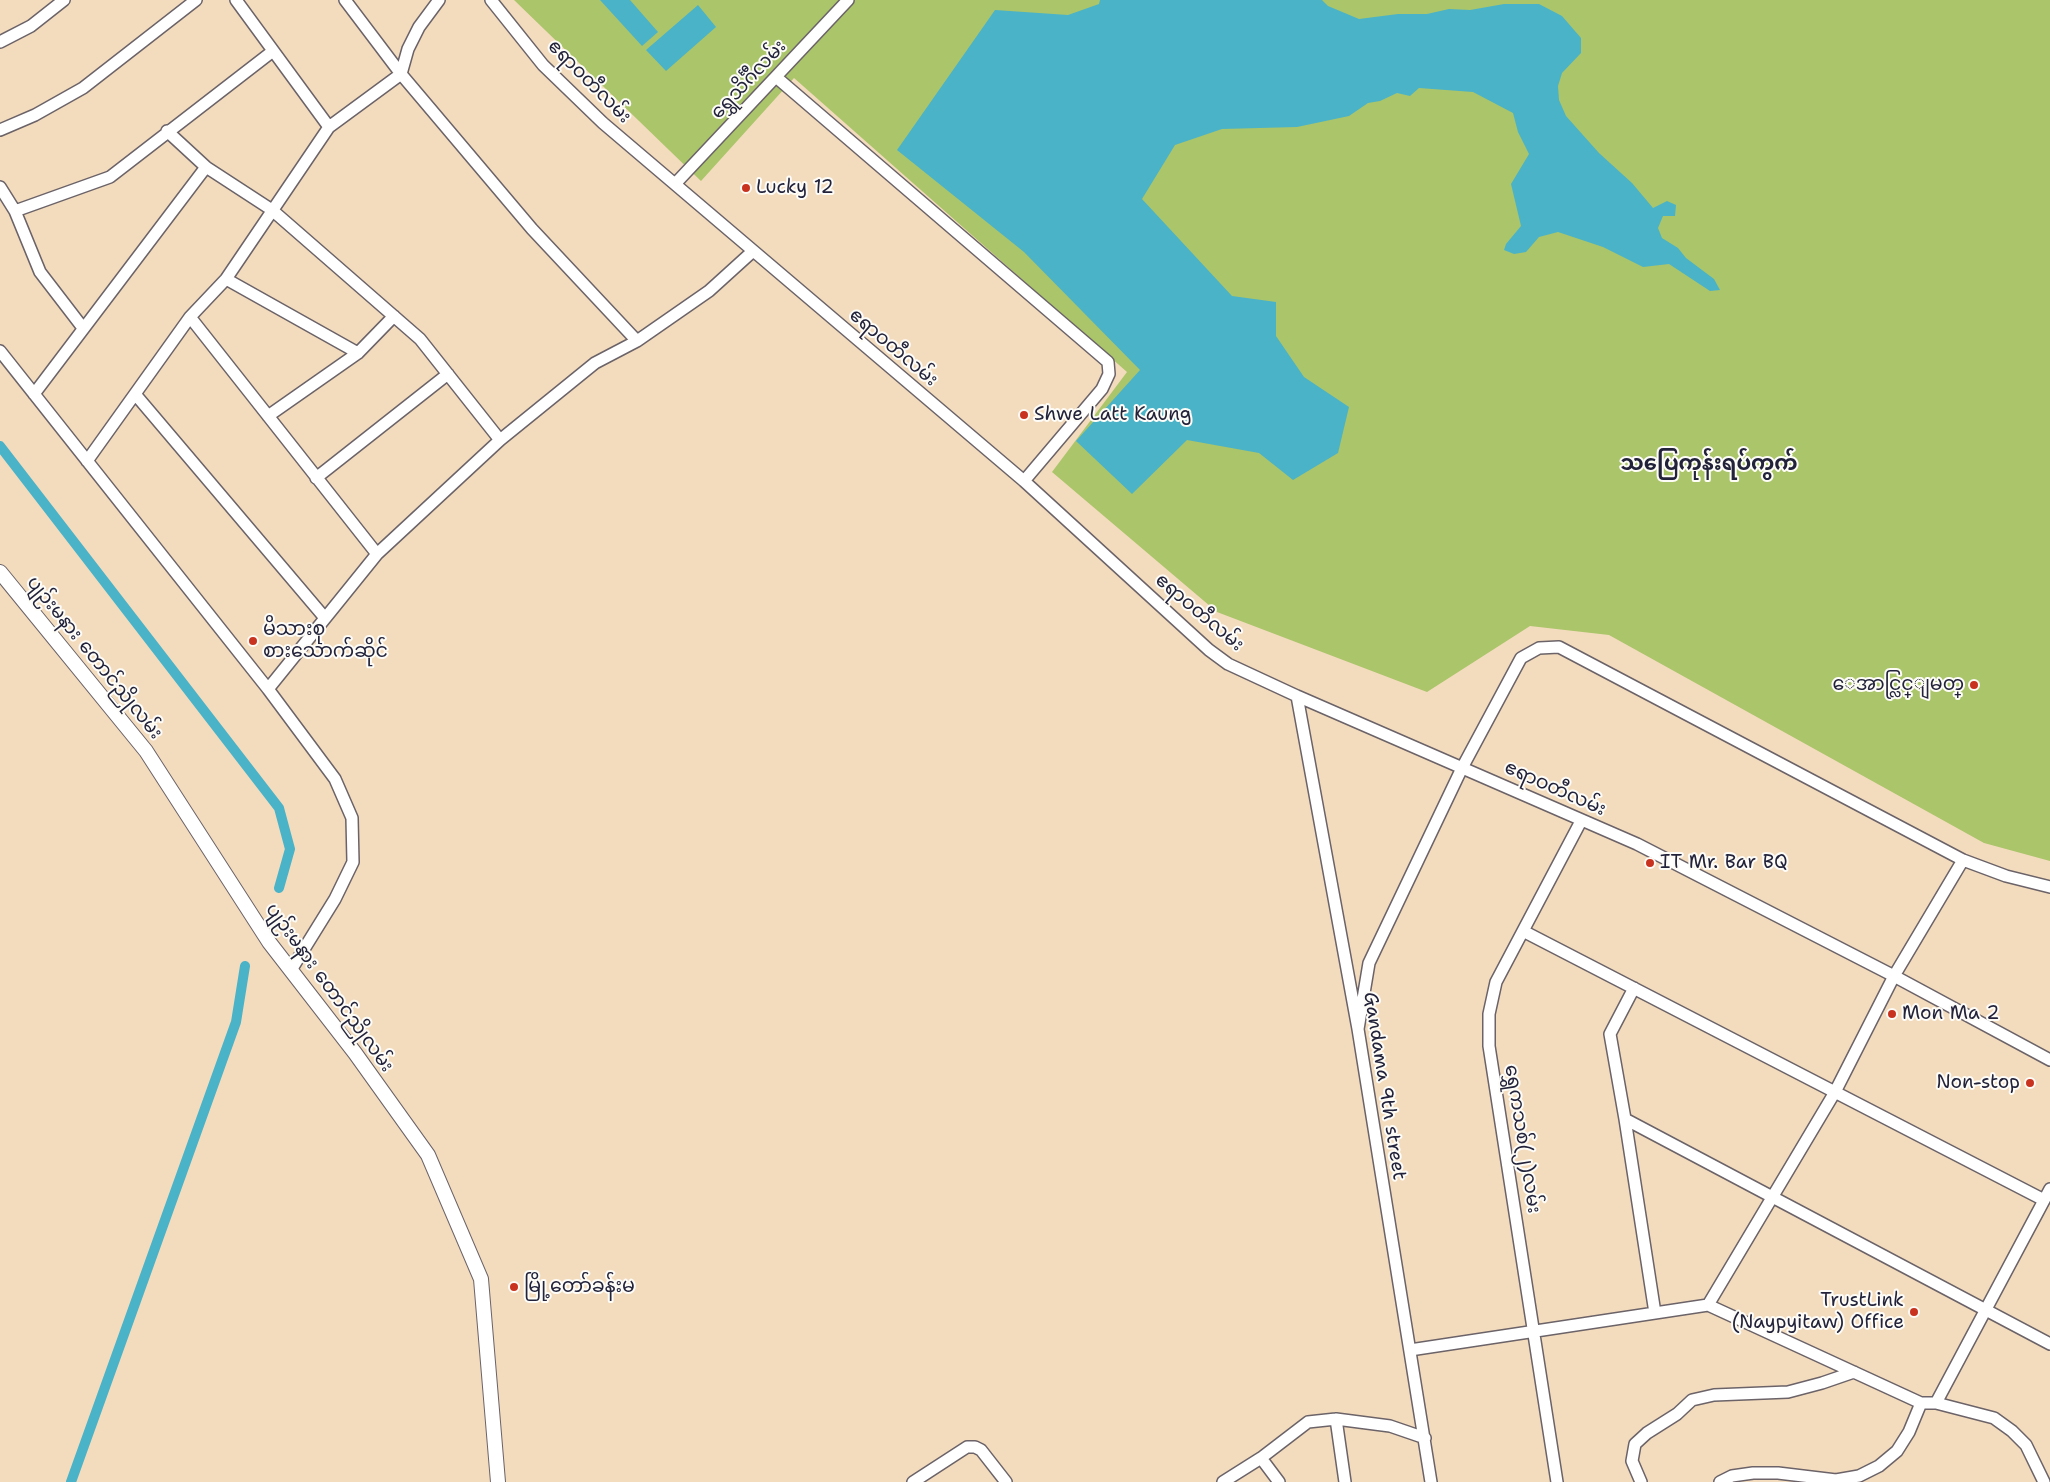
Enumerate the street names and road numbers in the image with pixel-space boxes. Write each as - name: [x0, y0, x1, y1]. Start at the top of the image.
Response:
- street label: ဧရာဝတီလမ်း: [543, 36, 635, 128]
- street label: ရွှေသိင်္ဂီလမ်း: [707, 36, 791, 124]
- street label: ဧရာဝတီလမ်း: [844, 304, 942, 392]
- street label: ဧရာဝတီလမ်း: [1150, 569, 1248, 657]
- street label: ပျဉ်းမနား တောင်ညိုလမ်း: [21, 572, 167, 744]
- street label: ဧရာဝတီလမ်း: [1501, 756, 1609, 822]
- street label: ပျဉ်းမနား တောင်ညိုလမ်း: [260, 899, 398, 1077]
- street label: Gandama 9th street: [1358, 990, 1410, 1182]
- street label: ရွှေကသစ်(၂)လမ်း: [1499, 1063, 1545, 1215]

